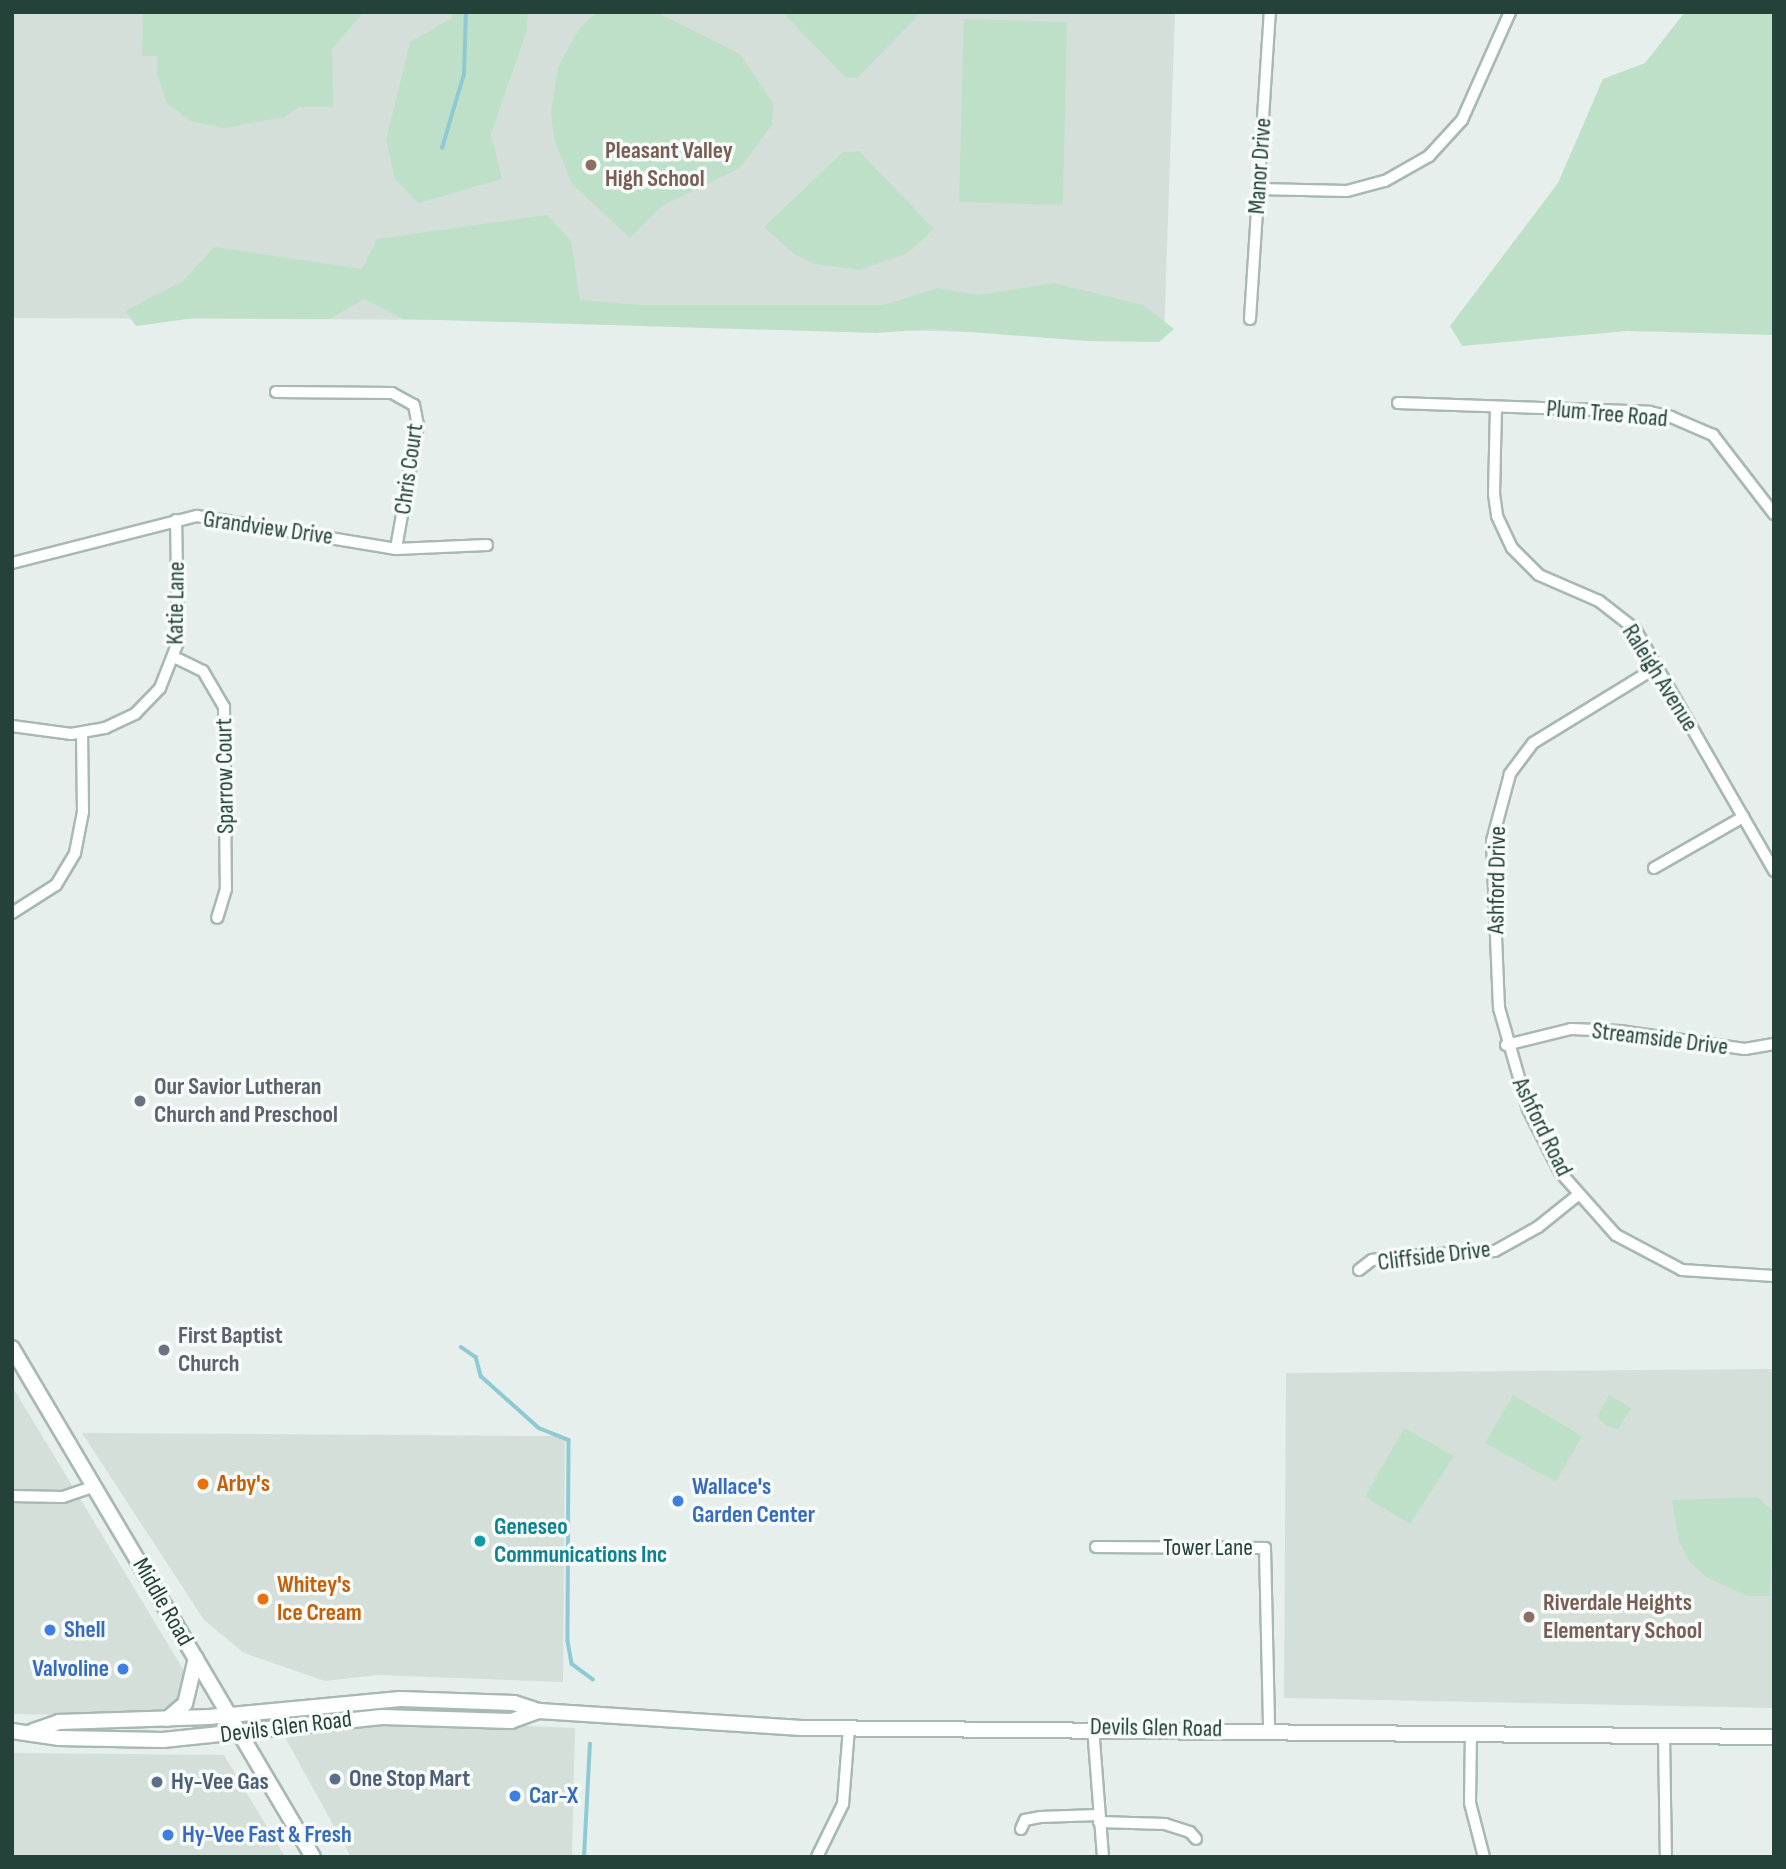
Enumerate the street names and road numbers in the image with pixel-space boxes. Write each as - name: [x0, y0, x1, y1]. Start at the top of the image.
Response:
- street label: Manor Drive: [1242, 117, 1278, 215]
- street label: Plum Tree Road: [1545, 394, 1669, 434]
- street label: Chris Court: [388, 422, 430, 516]
- street label: Grandview Drive: [201, 505, 335, 551]
- street label: Katie Lane: [161, 561, 191, 645]
- street label: Raleigh Avenue: [1616, 619, 1704, 737]
- street label: Sparrow Court: [210, 718, 240, 834]
- street label: Ashford Drive: [1482, 826, 1512, 934]
- street label: Streamside Drive: [1590, 1016, 1730, 1062]
- street label: Ashford Road: [1506, 1073, 1578, 1181]
- street label: Cliffside Drive: [1376, 1235, 1492, 1277]
- street label: Tower Lane: [1163, 1534, 1253, 1562]
- street label: Middle Road: [126, 1553, 200, 1651]
- street label: Devils Glen Road: [219, 1705, 353, 1749]
- street label: Devils Glen Road: [1090, 1712, 1222, 1744]

